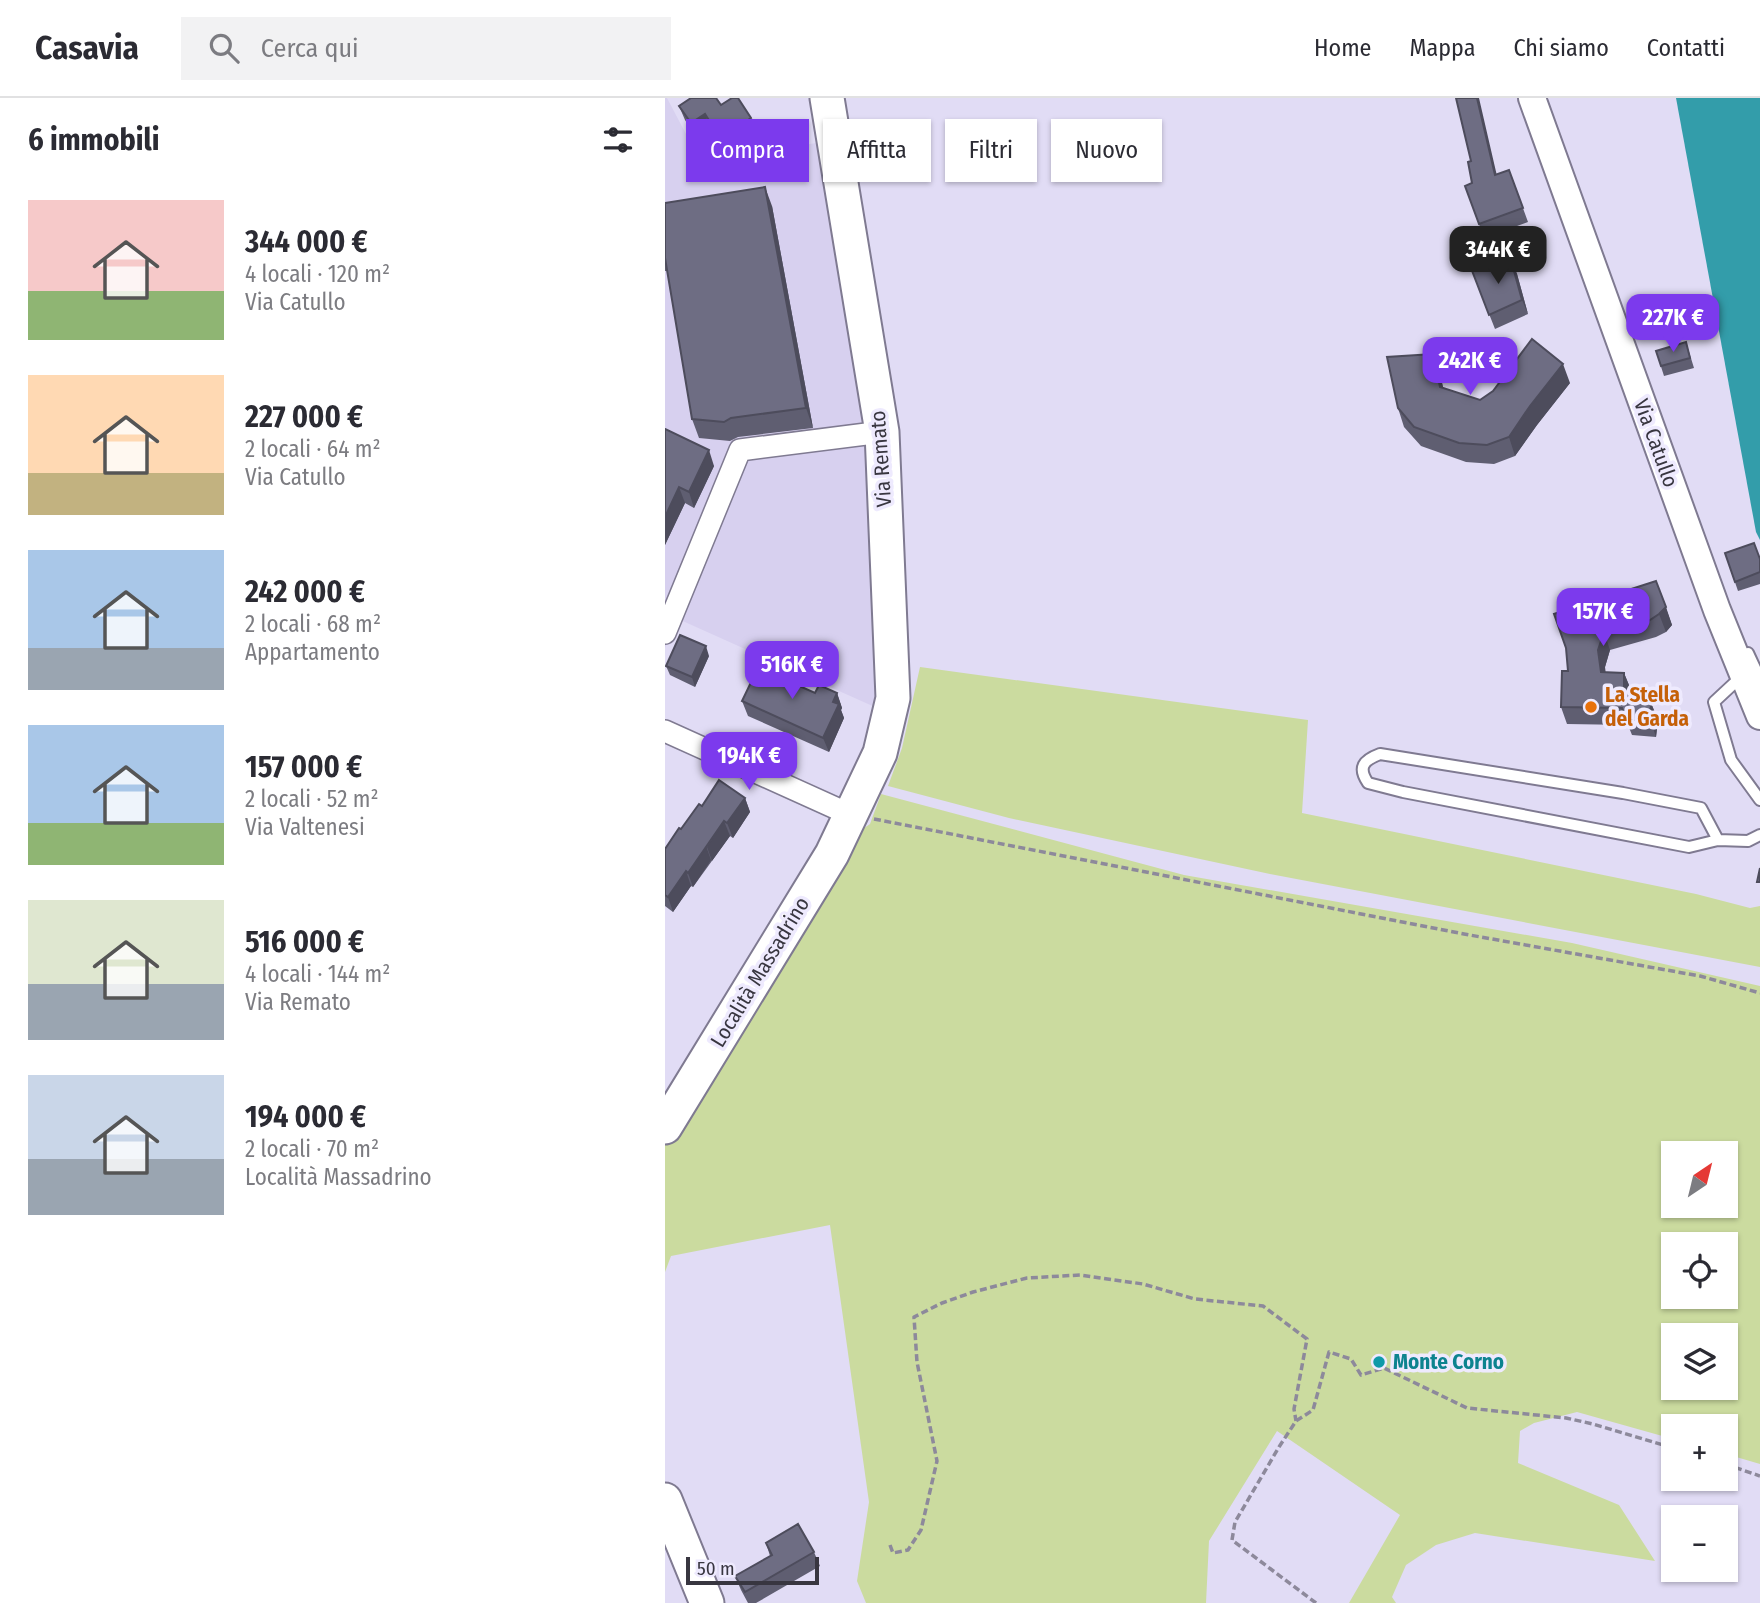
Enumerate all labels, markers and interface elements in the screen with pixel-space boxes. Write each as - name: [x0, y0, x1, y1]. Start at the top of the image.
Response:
- search box: [181, 17, 671, 80]
- text: Casavia: [35, 28, 139, 68]
- icon: search: [205, 29, 243, 67]
- text: Cerca qui: [261, 33, 359, 64]
- text: Home: [1314, 34, 1371, 62]
- text: Mappa: [1409, 34, 1475, 62]
- text: Chi siamo: [1513, 34, 1609, 62]
- text: Contatti: [1647, 34, 1725, 62]
- chip: Compra: [686, 119, 809, 182]
- chip: Affitta: [823, 119, 931, 182]
- chip: Filtri: [945, 119, 1037, 182]
- chip: Nuovo: [1051, 119, 1162, 182]
- icon: filters: [599, 121, 637, 159]
- text: 6 immobili: [28, 122, 160, 158]
- text: 344 000 €: [245, 224, 368, 260]
- pin: 344K €: [1441, 226, 1555, 286]
- icon: home: [84, 228, 168, 312]
- text: 344K €: [1466, 235, 1530, 263]
- text: 4 locali · 120 m²: [245, 260, 390, 288]
- text: Via Catullo: [245, 288, 346, 316]
- pin: 227K €: [1616, 294, 1730, 354]
- text: 227K €: [1642, 303, 1704, 331]
- pin: 242K €: [1413, 338, 1527, 397]
- text: 242K €: [1439, 346, 1501, 374]
- street label: Via Catullo: [1628, 395, 1684, 491]
- text: 227 000 €: [245, 399, 363, 435]
- icon: home: [84, 403, 168, 487]
- street label: Via Remato: [865, 410, 897, 508]
- text: 2 locali · 64 m²: [245, 435, 381, 463]
- text: Via Catullo: [245, 463, 346, 491]
- text: 242 000 €: [245, 574, 365, 610]
- icon: home: [84, 578, 168, 662]
- pin: 157K €: [1546, 588, 1660, 648]
- text: 157K €: [1573, 597, 1633, 625]
- text: 2 locali · 68 m²: [245, 610, 381, 638]
- text: Appartamento: [245, 638, 380, 666]
- pin: 516K €: [735, 642, 849, 701]
- text: 516K €: [761, 650, 823, 678]
- place label: La Stella del Garda: [1605, 682, 1689, 732]
- marker: La Stella del Garda: [1583, 699, 1599, 715]
- pin: 194K €: [692, 732, 806, 792]
- text: 194K €: [717, 741, 781, 769]
- text: 157 000 €: [245, 749, 362, 785]
- icon: home: [84, 753, 168, 837]
- text: 2 locali · 52 m²: [245, 785, 379, 813]
- text: Via Valtenesi: [245, 813, 365, 841]
- street label: Località Massadrino: [705, 892, 815, 1052]
- text: 516 000 €: [245, 924, 364, 960]
- icon: home: [84, 928, 168, 1012]
- text: 4 locali · 144 m²: [245, 960, 390, 988]
- text: Via Remato: [245, 988, 351, 1016]
- text: 194 000 €: [245, 1099, 366, 1135]
- icon: home: [84, 1103, 168, 1187]
- text: 2 locali · 70 m²: [245, 1135, 379, 1163]
- north arrow: [1661, 1141, 1738, 1218]
- map controls: [1661, 1141, 1738, 1582]
- text: Località Massadrino: [245, 1163, 432, 1191]
- button: locate: [1661, 1232, 1738, 1309]
- button: layers: [1661, 1323, 1738, 1400]
- place label: Monte Corno: [1393, 1349, 1504, 1375]
- marker: Monte Corno: [1371, 1354, 1387, 1370]
- button: +: [1661, 1414, 1738, 1491]
- button: −: [1661, 1505, 1738, 1582]
- scale bar: [686, 1554, 819, 1586]
- text: 50 m: [697, 1557, 735, 1580]

